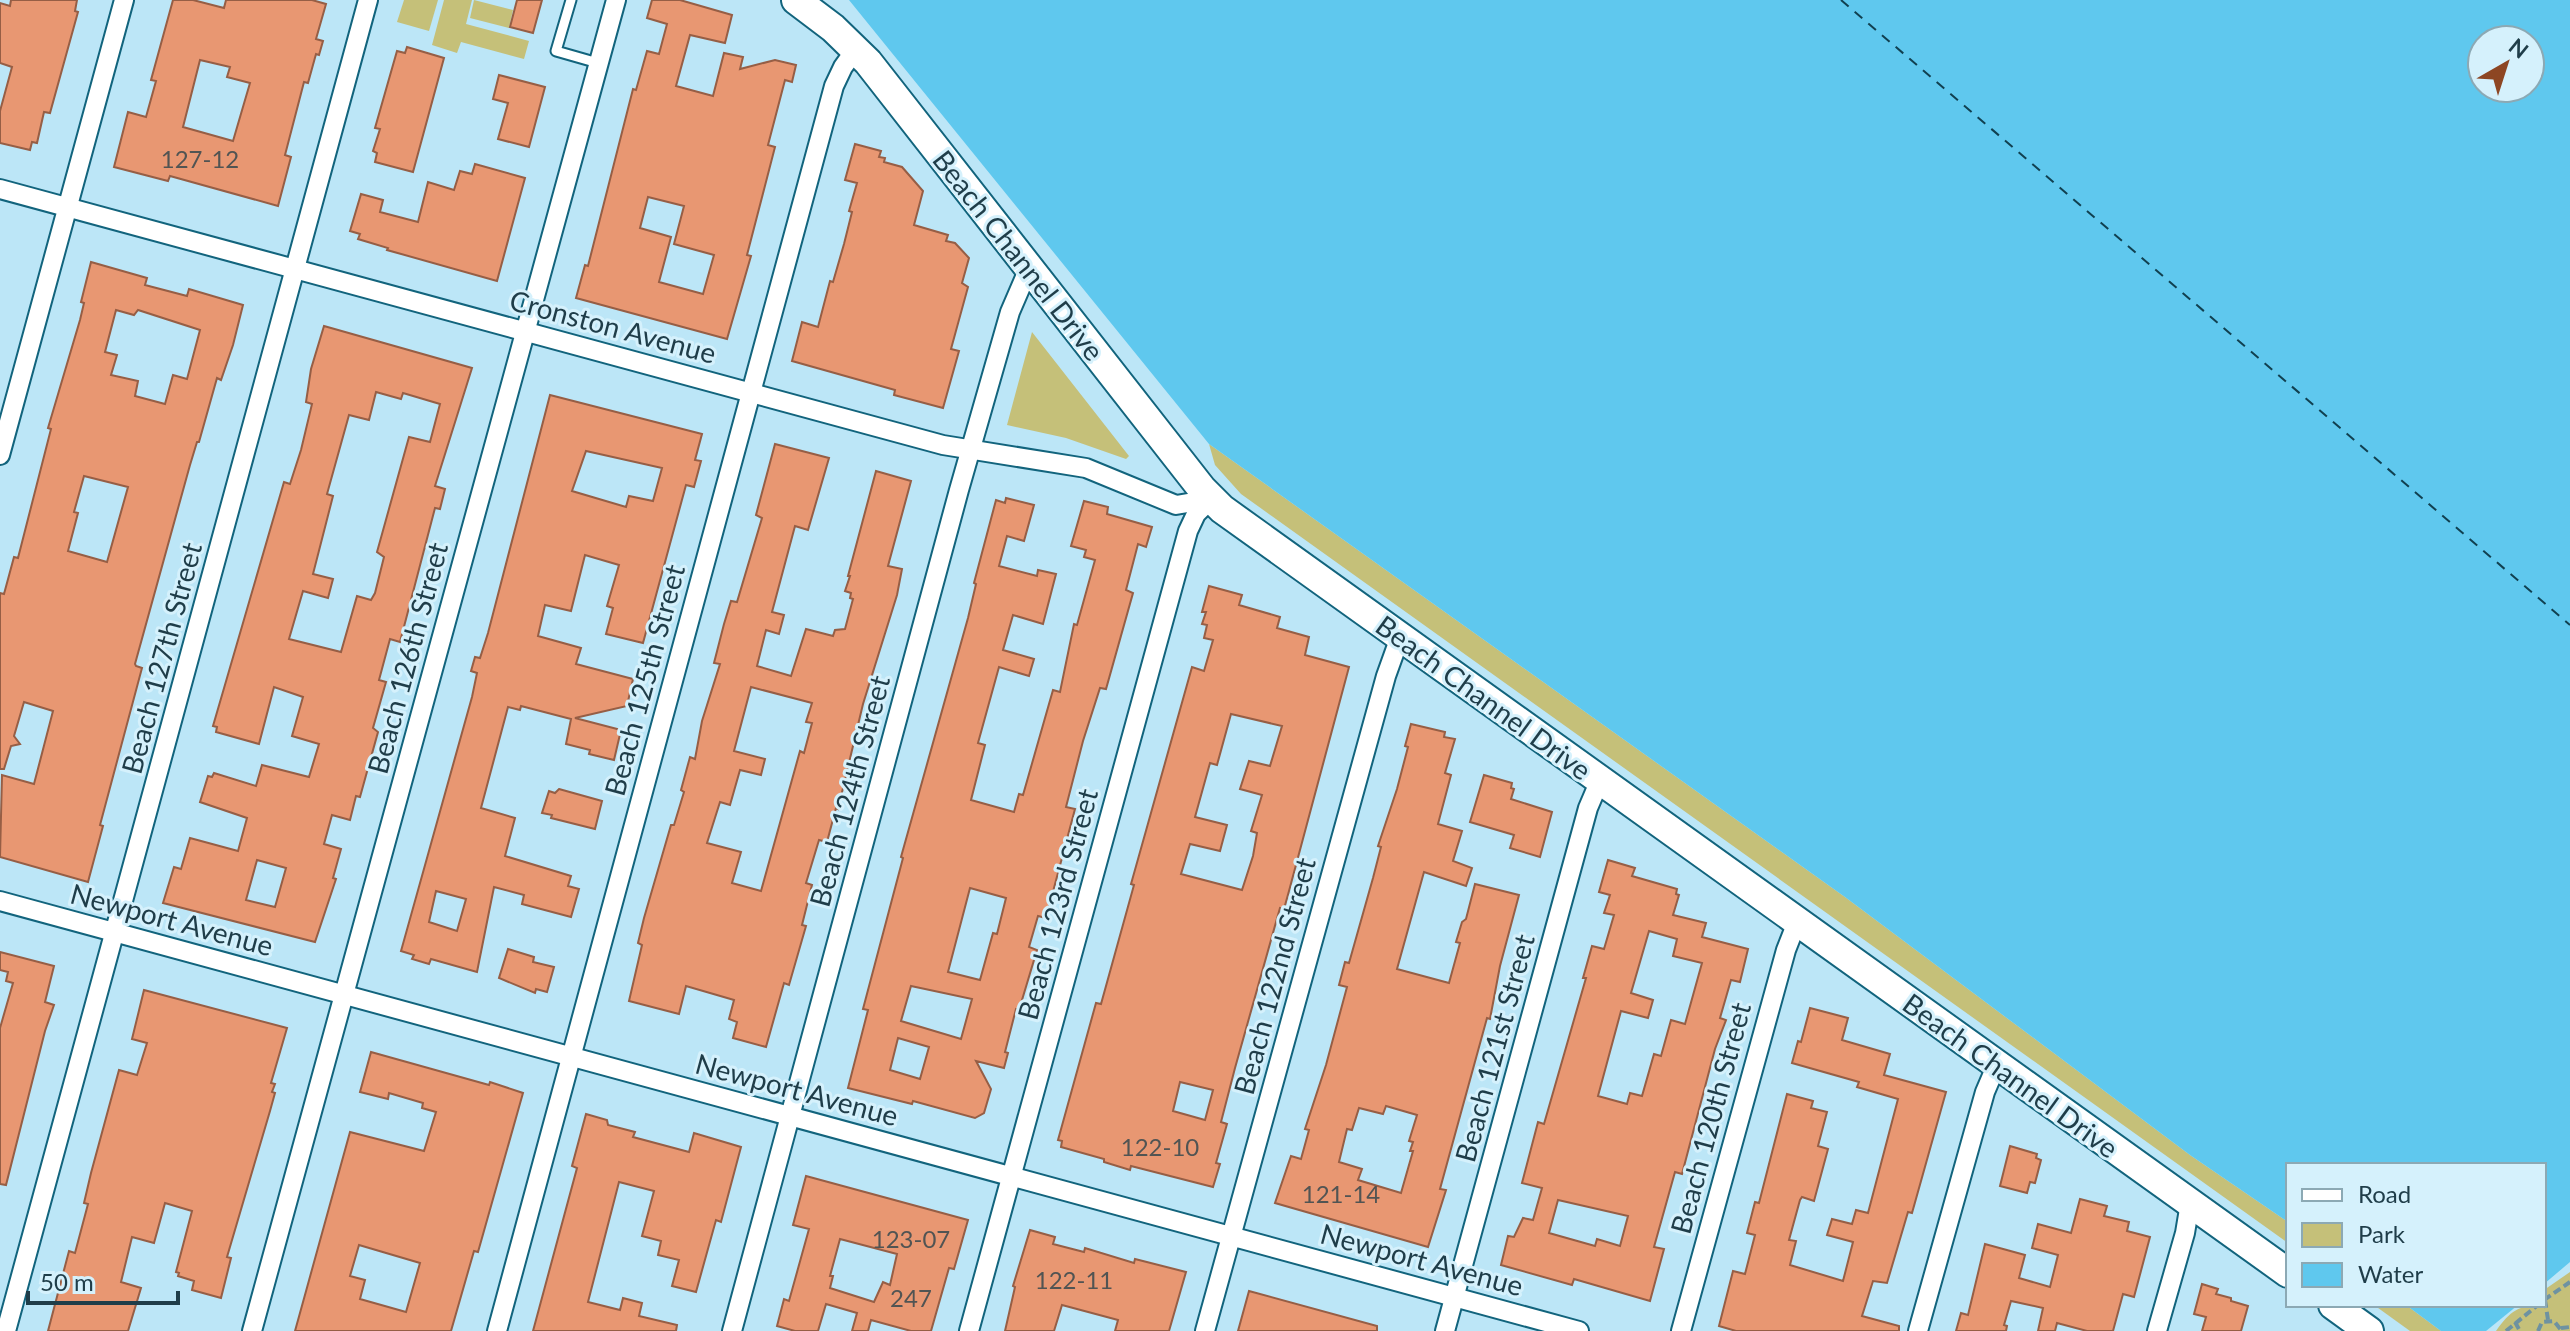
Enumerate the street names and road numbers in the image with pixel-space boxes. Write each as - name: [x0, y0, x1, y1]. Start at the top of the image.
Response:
- street label: Beach Channel Drive: [926, 143, 1112, 367]
- street label: Cronston Avenue: [506, 282, 720, 370]
- street label: Beach 127th Street: [114, 539, 208, 777]
- street label: Beach 126th Street: [360, 539, 454, 777]
- street label: Beach 125th Street: [597, 561, 691, 799]
- street label: Beach Channel Drive: [1370, 608, 1598, 786]
- street label: Beach 124th Street: [802, 672, 896, 910]
- street label: Beach 123rd Street: [1010, 785, 1104, 1023]
- street label: Beach 122nd Street: [1226, 854, 1322, 1098]
- street label: Newport Avenue: [67, 876, 277, 962]
- street label: Beach 121st Street: [1447, 930, 1541, 1166]
- street label: Beach Channel Drive: [1897, 986, 2125, 1164]
- street label: Beach 120th Street: [1663, 999, 1757, 1237]
- street label: Newport Avenue: [692, 1046, 902, 1132]
- street label: Newport Avenue: [1317, 1216, 1527, 1302]

